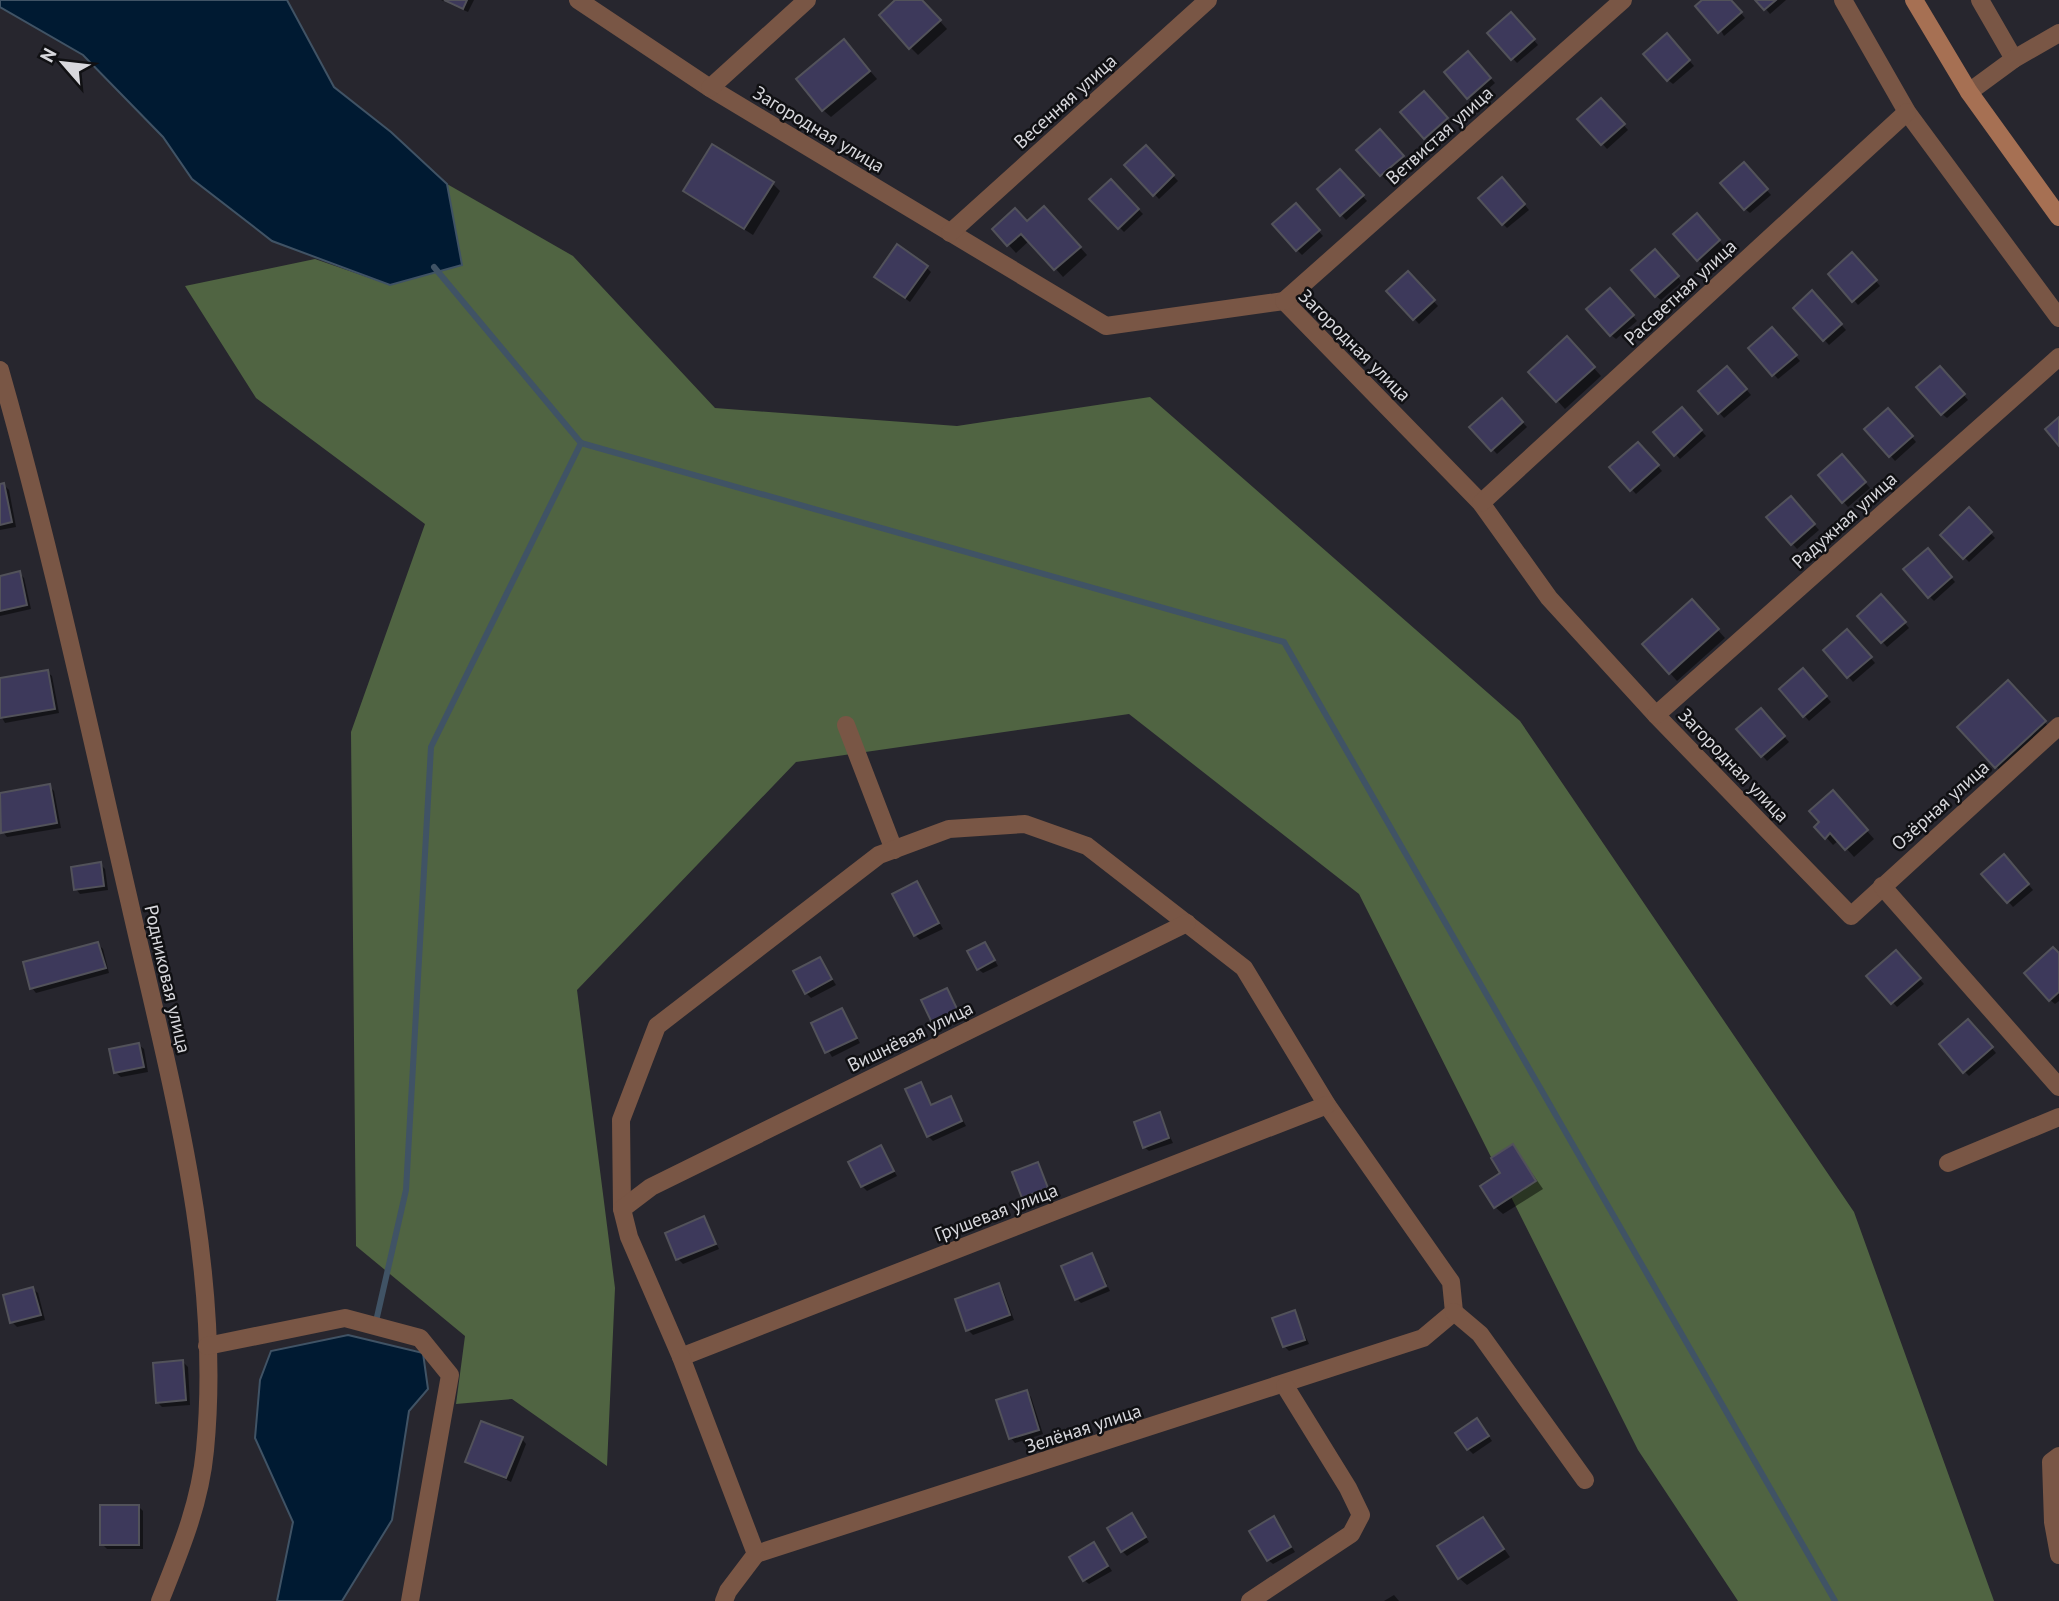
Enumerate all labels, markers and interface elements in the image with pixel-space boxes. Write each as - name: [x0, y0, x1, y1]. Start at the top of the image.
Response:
- north arrow: [28, 28, 98, 98]
- text: N: [34, 44, 62, 66]
- street label: Весенняя улица: [1009, 48, 1121, 154]
- street label: Загородная улица: [749, 80, 889, 178]
- street label: Ветвистая улица: [1380, 81, 1498, 189]
- street label: Рассветная улица: [1619, 234, 1741, 350]
- street label: Загородная улица: [1294, 284, 1416, 406]
- street label: Радужная улица: [1786, 467, 1902, 573]
- street label: Загородная улица: [1673, 703, 1795, 827]
- street label: Озёрная улица: [1886, 755, 1994, 855]
- street label: Родниковая улица: [139, 903, 197, 1055]
- street label: Вишнёвая улица: [843, 995, 977, 1077]
- street label: Грушевая улица: [931, 1177, 1061, 1247]
- street label: Зелёная улица: [1022, 1398, 1144, 1458]

